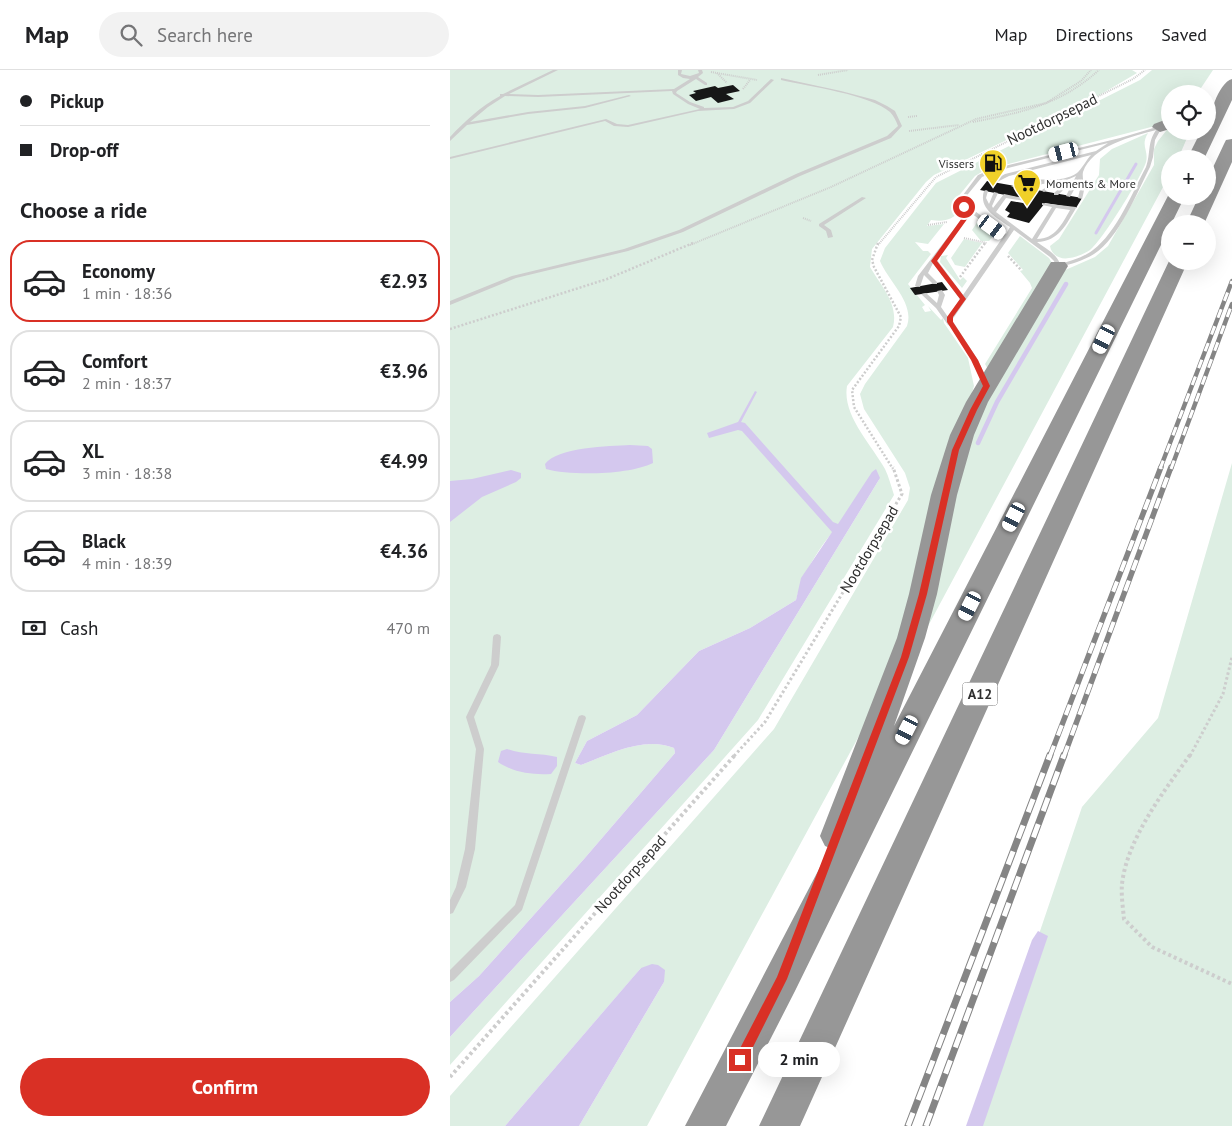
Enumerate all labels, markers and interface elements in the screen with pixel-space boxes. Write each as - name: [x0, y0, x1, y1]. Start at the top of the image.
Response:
- search box: [99, 12, 449, 57]
- text: Map: [25, 19, 69, 50]
- icon: search: [117, 21, 145, 49]
- text: Search here: [157, 23, 253, 47]
- text: Map: [995, 23, 1027, 46]
- text: Directions: [1055, 23, 1133, 46]
- text: Saved: [1161, 23, 1207, 46]
- map controls: [1161, 85, 1216, 270]
- button: locate: [1161, 85, 1216, 140]
- text: Pickup: [50, 89, 104, 113]
- street label: Nootdorpsepad: [1004, 89, 1100, 149]
- text: Drop-off: [50, 138, 118, 162]
- car: [1047, 141, 1080, 163]
- fuel station icon: Vissers: [978, 148, 1008, 187]
- button: +: [1161, 150, 1216, 205]
- place label: Vissers: [938, 156, 974, 171]
- supermarket icon: Moments & More: [1012, 168, 1042, 207]
- place label: Moments & More: [1046, 176, 1136, 191]
- text: Choose a ride: [20, 196, 147, 224]
- route start: [953, 196, 975, 218]
- car: [975, 212, 1008, 242]
- button: −: [1161, 215, 1216, 270]
- icon: car: [22, 259, 67, 304]
- text: Economy: [82, 259, 155, 283]
- text: €2.93: [380, 269, 428, 293]
- text: 1 min · 18:36: [82, 283, 172, 303]
- car: [1090, 322, 1117, 356]
- icon: car: [22, 349, 67, 394]
- text: Comfort: [82, 349, 148, 373]
- text: €3.96: [380, 359, 428, 383]
- text: 2 min · 18:37: [82, 373, 172, 393]
- icon: car: [22, 439, 67, 484]
- text: XL: [82, 439, 104, 463]
- text: €4.99: [380, 449, 428, 473]
- text: 3 min · 18:38: [82, 463, 172, 483]
- car: [1000, 500, 1027, 534]
- street label: Nootdorpsepad: [836, 502, 902, 596]
- icon: car: [22, 529, 67, 574]
- text: Black: [82, 529, 126, 553]
- text: €4.36: [380, 539, 428, 563]
- text: 4 min · 18:39: [82, 553, 172, 573]
- car: [956, 589, 983, 623]
- icon: cash: [20, 614, 48, 642]
- text: Cash: [60, 616, 98, 640]
- text: 470 m: [387, 618, 430, 638]
- road number: A12: [962, 682, 998, 706]
- car: [893, 713, 920, 747]
- street label: Nootdorpsepad: [590, 831, 670, 917]
- callout: 2 min: [758, 1042, 840, 1078]
- route end: [729, 1049, 751, 1071]
- text: 2 min: [779, 1049, 819, 1069]
- button: Confirm: [20, 1058, 430, 1116]

